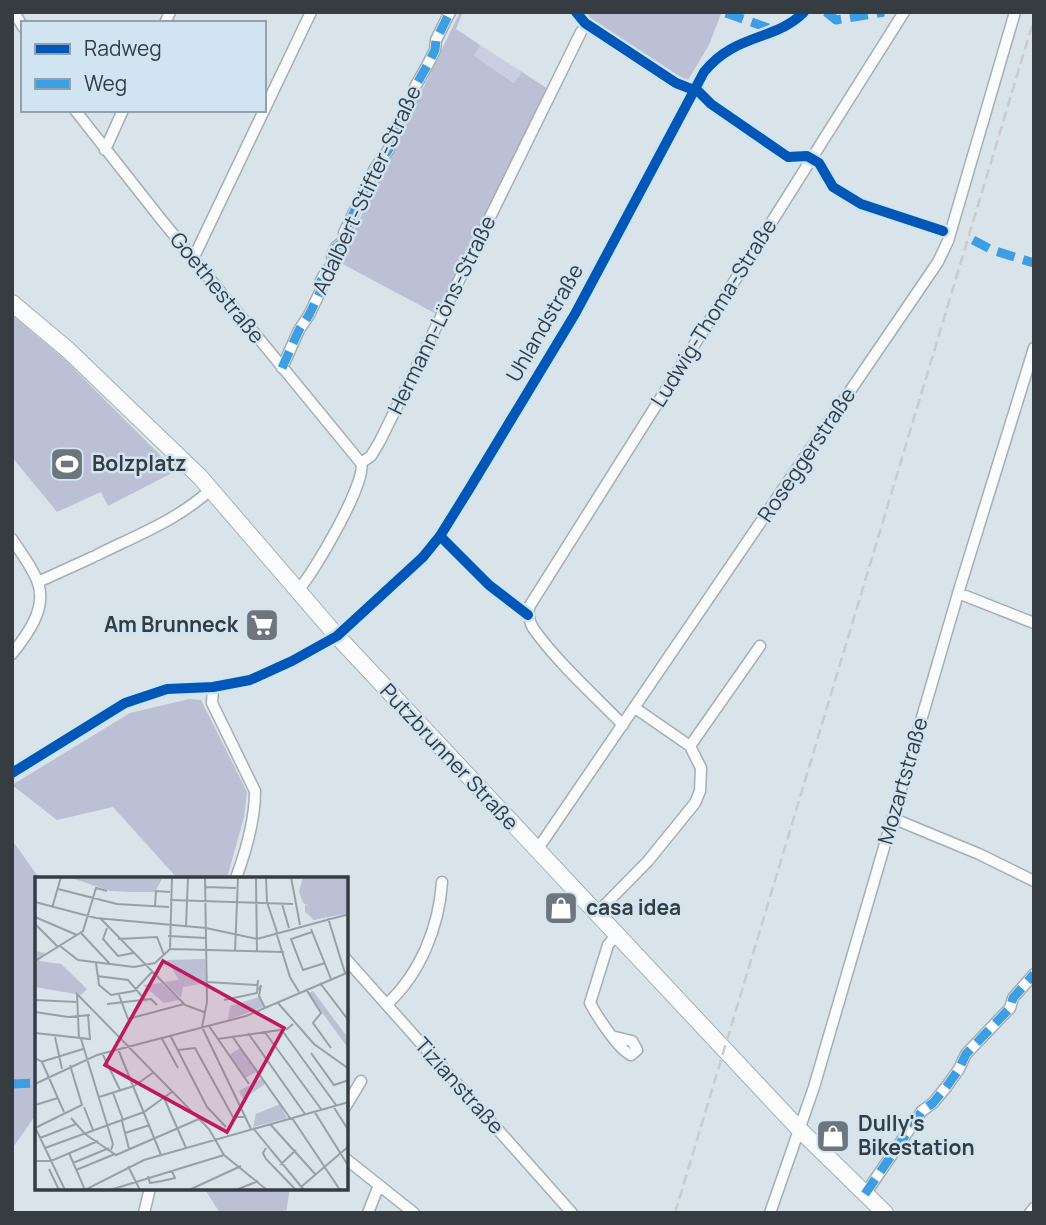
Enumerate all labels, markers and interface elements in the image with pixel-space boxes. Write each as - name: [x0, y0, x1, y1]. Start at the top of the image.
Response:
- legend: [21, 21, 266, 112]
- text: Radweg: [84, 34, 162, 62]
- text: Weg: [84, 69, 127, 97]
- street label: Adalbert-Stifter-Straße: [305, 81, 427, 298]
- street label: Hermann-Löns-Straße: [381, 210, 501, 419]
- street label: Ludwig-Thoma-Straße: [644, 213, 783, 412]
- street label: Goethestraße: [164, 226, 271, 349]
- street label: Uhlandstraße: [499, 258, 589, 387]
- street label: Roseggerstraße: [751, 382, 861, 527]
- sports icon: Bolzplatz: [48, 445, 86, 483]
- place label: Bolzplatz: [92, 449, 187, 477]
- supermarket icon: Am Brunneck: [243, 606, 281, 644]
- place label: Am Brunneck: [104, 610, 239, 638]
- street label: Putzbrunner Straße: [374, 677, 525, 836]
- street label: Mozartstraße: [871, 714, 934, 847]
- inset map: [35, 877, 348, 1190]
- shop icon: casa idea: [542, 889, 580, 927]
- place label: casa idea: [586, 893, 681, 921]
- street label: Tizianstraße: [409, 1031, 511, 1140]
- place label: Dully's Bikestation: [858, 1109, 975, 1161]
- shop icon: Dully's Bikestation: [814, 1117, 852, 1155]

